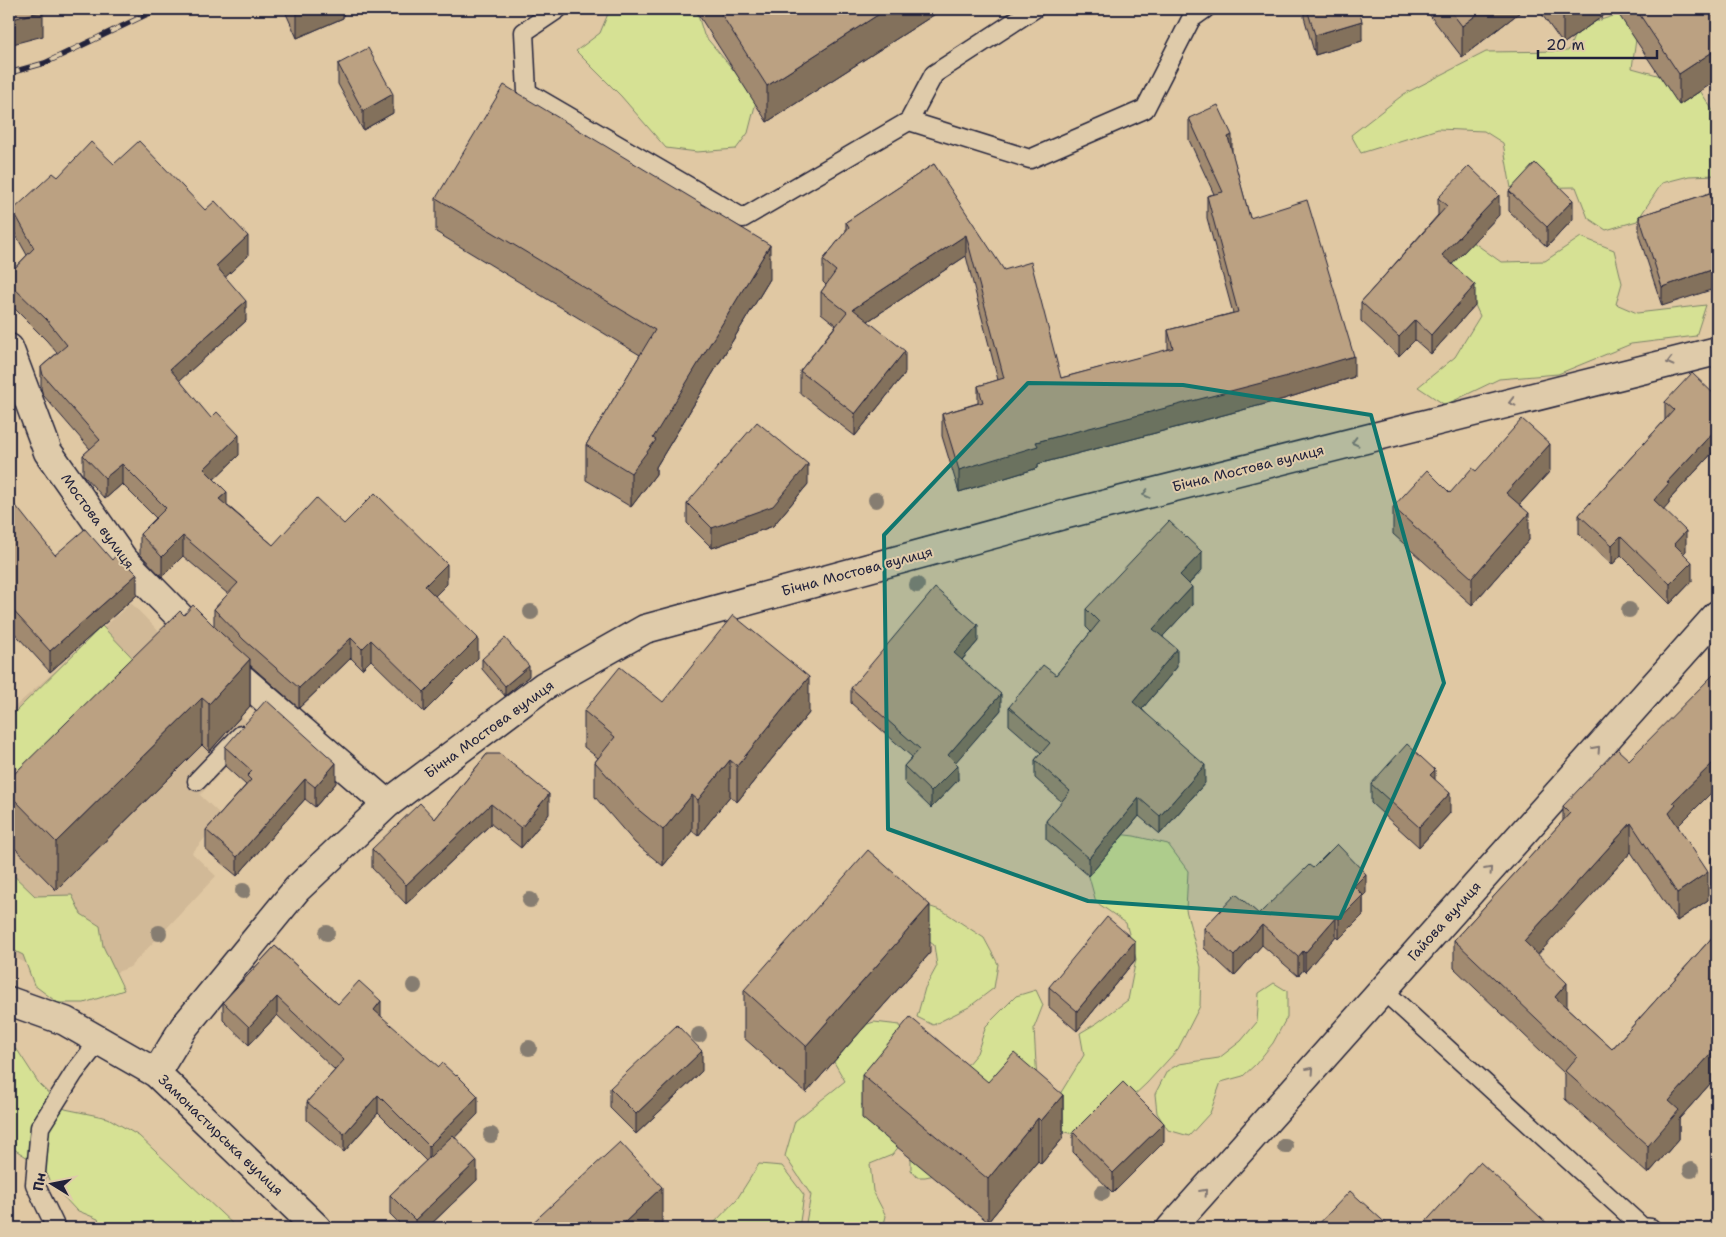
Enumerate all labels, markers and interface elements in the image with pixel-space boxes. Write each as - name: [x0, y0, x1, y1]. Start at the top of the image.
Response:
- scale bar: [1538, 28, 1657, 60]
- text: 20 m: [1546, 35, 1585, 55]
- one-way arrow: [1666, 357, 1674, 367]
- one-way arrow: [1508, 396, 1517, 407]
- one-way arrow: [1351, 436, 1359, 446]
- street label: Бічна Мостова вулиця: [1170, 440, 1326, 496]
- street label: Мостова вулиця: [57, 470, 139, 572]
- one-way arrow: [1142, 488, 1151, 499]
- street label: Бічна Мостова вулиця: [779, 542, 935, 600]
- street label: Бічна Мостова вулиця: [421, 676, 557, 782]
- one-way arrow: [1592, 745, 1601, 754]
- one-way arrow: [1483, 867, 1492, 876]
- street label: Гайова вулиця: [1403, 877, 1485, 965]
- one-way arrow: [1306, 1067, 1315, 1076]
- street label: Замонастирська вулиця: [155, 1071, 287, 1199]
- north arrow: [28, 1160, 78, 1210]
- text: Пн: [29, 1171, 50, 1192]
- one-way arrow: [1198, 1188, 1207, 1197]

